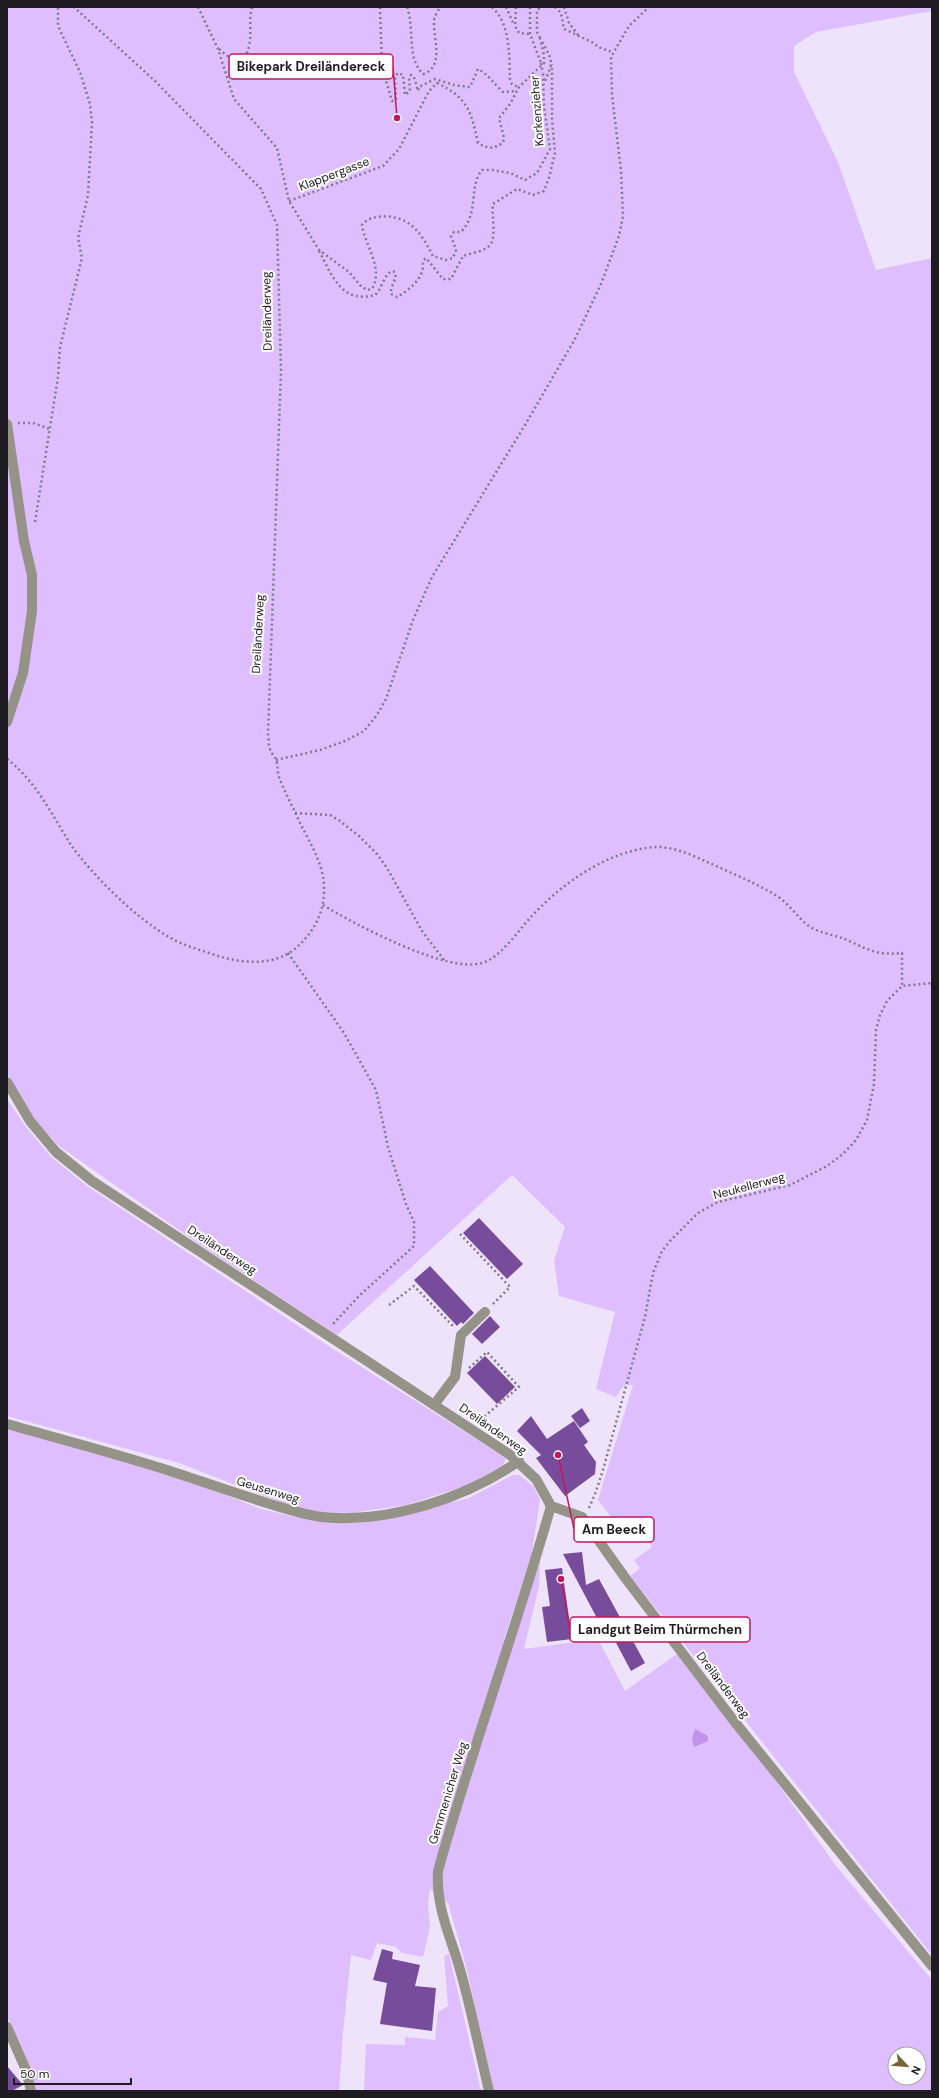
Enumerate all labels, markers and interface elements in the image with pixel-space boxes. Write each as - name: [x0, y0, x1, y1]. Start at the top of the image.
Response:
- callout: Bikepark Dreiländereck: [229, 54, 393, 79]
- text: Bikepark Dreiländereck: [237, 58, 386, 75]
- street label: Korkenzieher: [527, 75, 547, 147]
- street label: Klappergasse: [296, 153, 372, 195]
- street label: Dreiländerweg: [258, 271, 276, 351]
- street label: Dreiländerweg: [248, 594, 268, 674]
- street label: Neukellerweg: [711, 1169, 787, 1203]
- street label: Dreiländerweg: [184, 1222, 260, 1279]
- street label: Dreiländerweg: [456, 1400, 530, 1459]
- street label: Geusenweg: [235, 1473, 302, 1507]
- callout: Am Beeck: [574, 1517, 654, 1542]
- text: Am Beeck: [582, 1521, 646, 1538]
- callout: Landgut Beim Thürmchen: [570, 1617, 750, 1642]
- text: Landgut Beim Thürmchen: [578, 1621, 742, 1638]
- street label: Dreiländerweg: [693, 1648, 753, 1722]
- street label: Gemmenicher Weg: [425, 1739, 471, 1846]
- north arrow: [887, 2046, 927, 2086]
- scale bar: [14, 2060, 131, 2086]
- text: N: [908, 2064, 924, 2077]
- text: 50 m: [20, 2066, 49, 2082]

